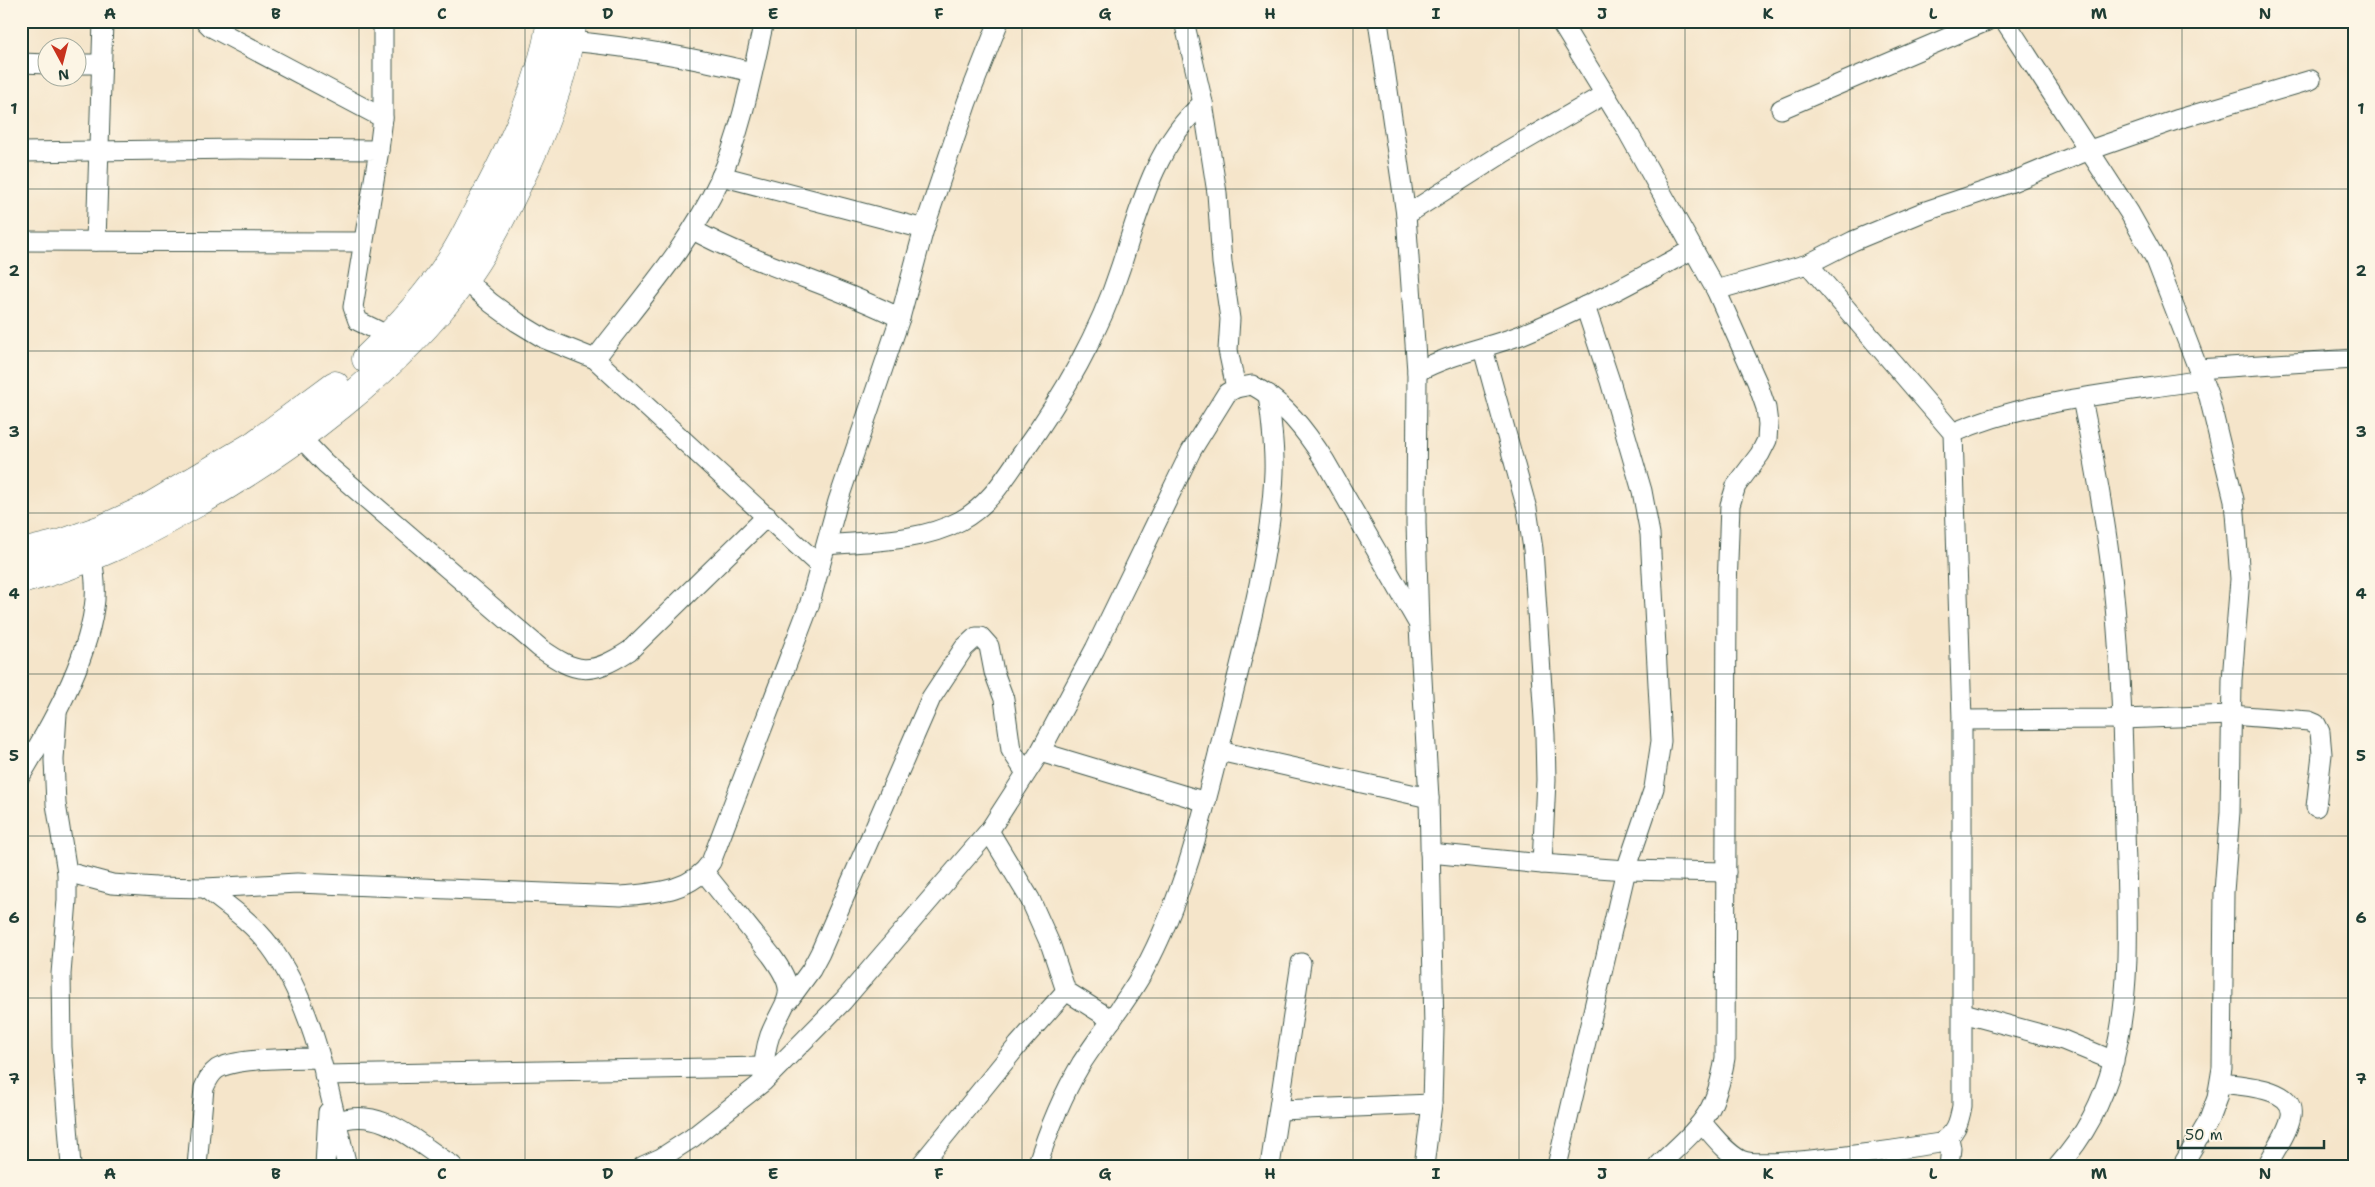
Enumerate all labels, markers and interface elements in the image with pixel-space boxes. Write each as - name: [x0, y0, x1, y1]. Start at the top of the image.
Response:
- text: A: [104, 3, 116, 24]
- text: B: [271, 3, 281, 24]
- text: C: [437, 3, 447, 24]
- text: D: [602, 3, 614, 24]
- text: E: [768, 3, 778, 24]
- text: F: [934, 3, 944, 24]
- text: G: [1099, 3, 1112, 24]
- text: H: [1264, 3, 1276, 24]
- text: I: [1432, 3, 1441, 24]
- text: J: [1597, 3, 1607, 24]
- text: K: [1763, 3, 1774, 24]
- text: L: [1929, 3, 1938, 24]
- text: M: [2091, 3, 2108, 24]
- text: N: [2259, 3, 2271, 24]
- north arrow: [38, 38, 88, 88]
- text: N: [57, 65, 70, 85]
- text: 1: [10, 98, 18, 119]
- text: 1: [2357, 98, 2365, 119]
- text: 2: [8, 260, 20, 281]
- text: 2: [2355, 260, 2367, 281]
- text: 3: [8, 421, 20, 442]
- text: 3: [2355, 421, 2367, 442]
- text: 4: [8, 583, 20, 604]
- text: 4: [2355, 583, 2367, 604]
- text: 5: [9, 745, 19, 766]
- text: 5: [2356, 745, 2366, 766]
- text: 6: [8, 907, 20, 928]
- text: 6: [2355, 907, 2367, 928]
- text: 7: [8, 1068, 20, 1089]
- text: 7: [2355, 1068, 2367, 1089]
- scale bar: [2178, 1117, 2324, 1149]
- text: 50 m: [2185, 1125, 2223, 1145]
- text: A: [104, 1163, 116, 1184]
- text: B: [271, 1163, 281, 1184]
- text: C: [437, 1163, 447, 1184]
- text: D: [602, 1163, 614, 1184]
- text: E: [768, 1163, 778, 1184]
- text: F: [934, 1163, 944, 1184]
- text: G: [1099, 1163, 1112, 1184]
- text: H: [1264, 1163, 1276, 1184]
- text: I: [1432, 1163, 1441, 1184]
- text: J: [1597, 1163, 1607, 1184]
- text: K: [1763, 1163, 1774, 1184]
- text: L: [1929, 1163, 1938, 1184]
- text: M: [2091, 1163, 2108, 1184]
- text: N: [2259, 1163, 2271, 1184]

